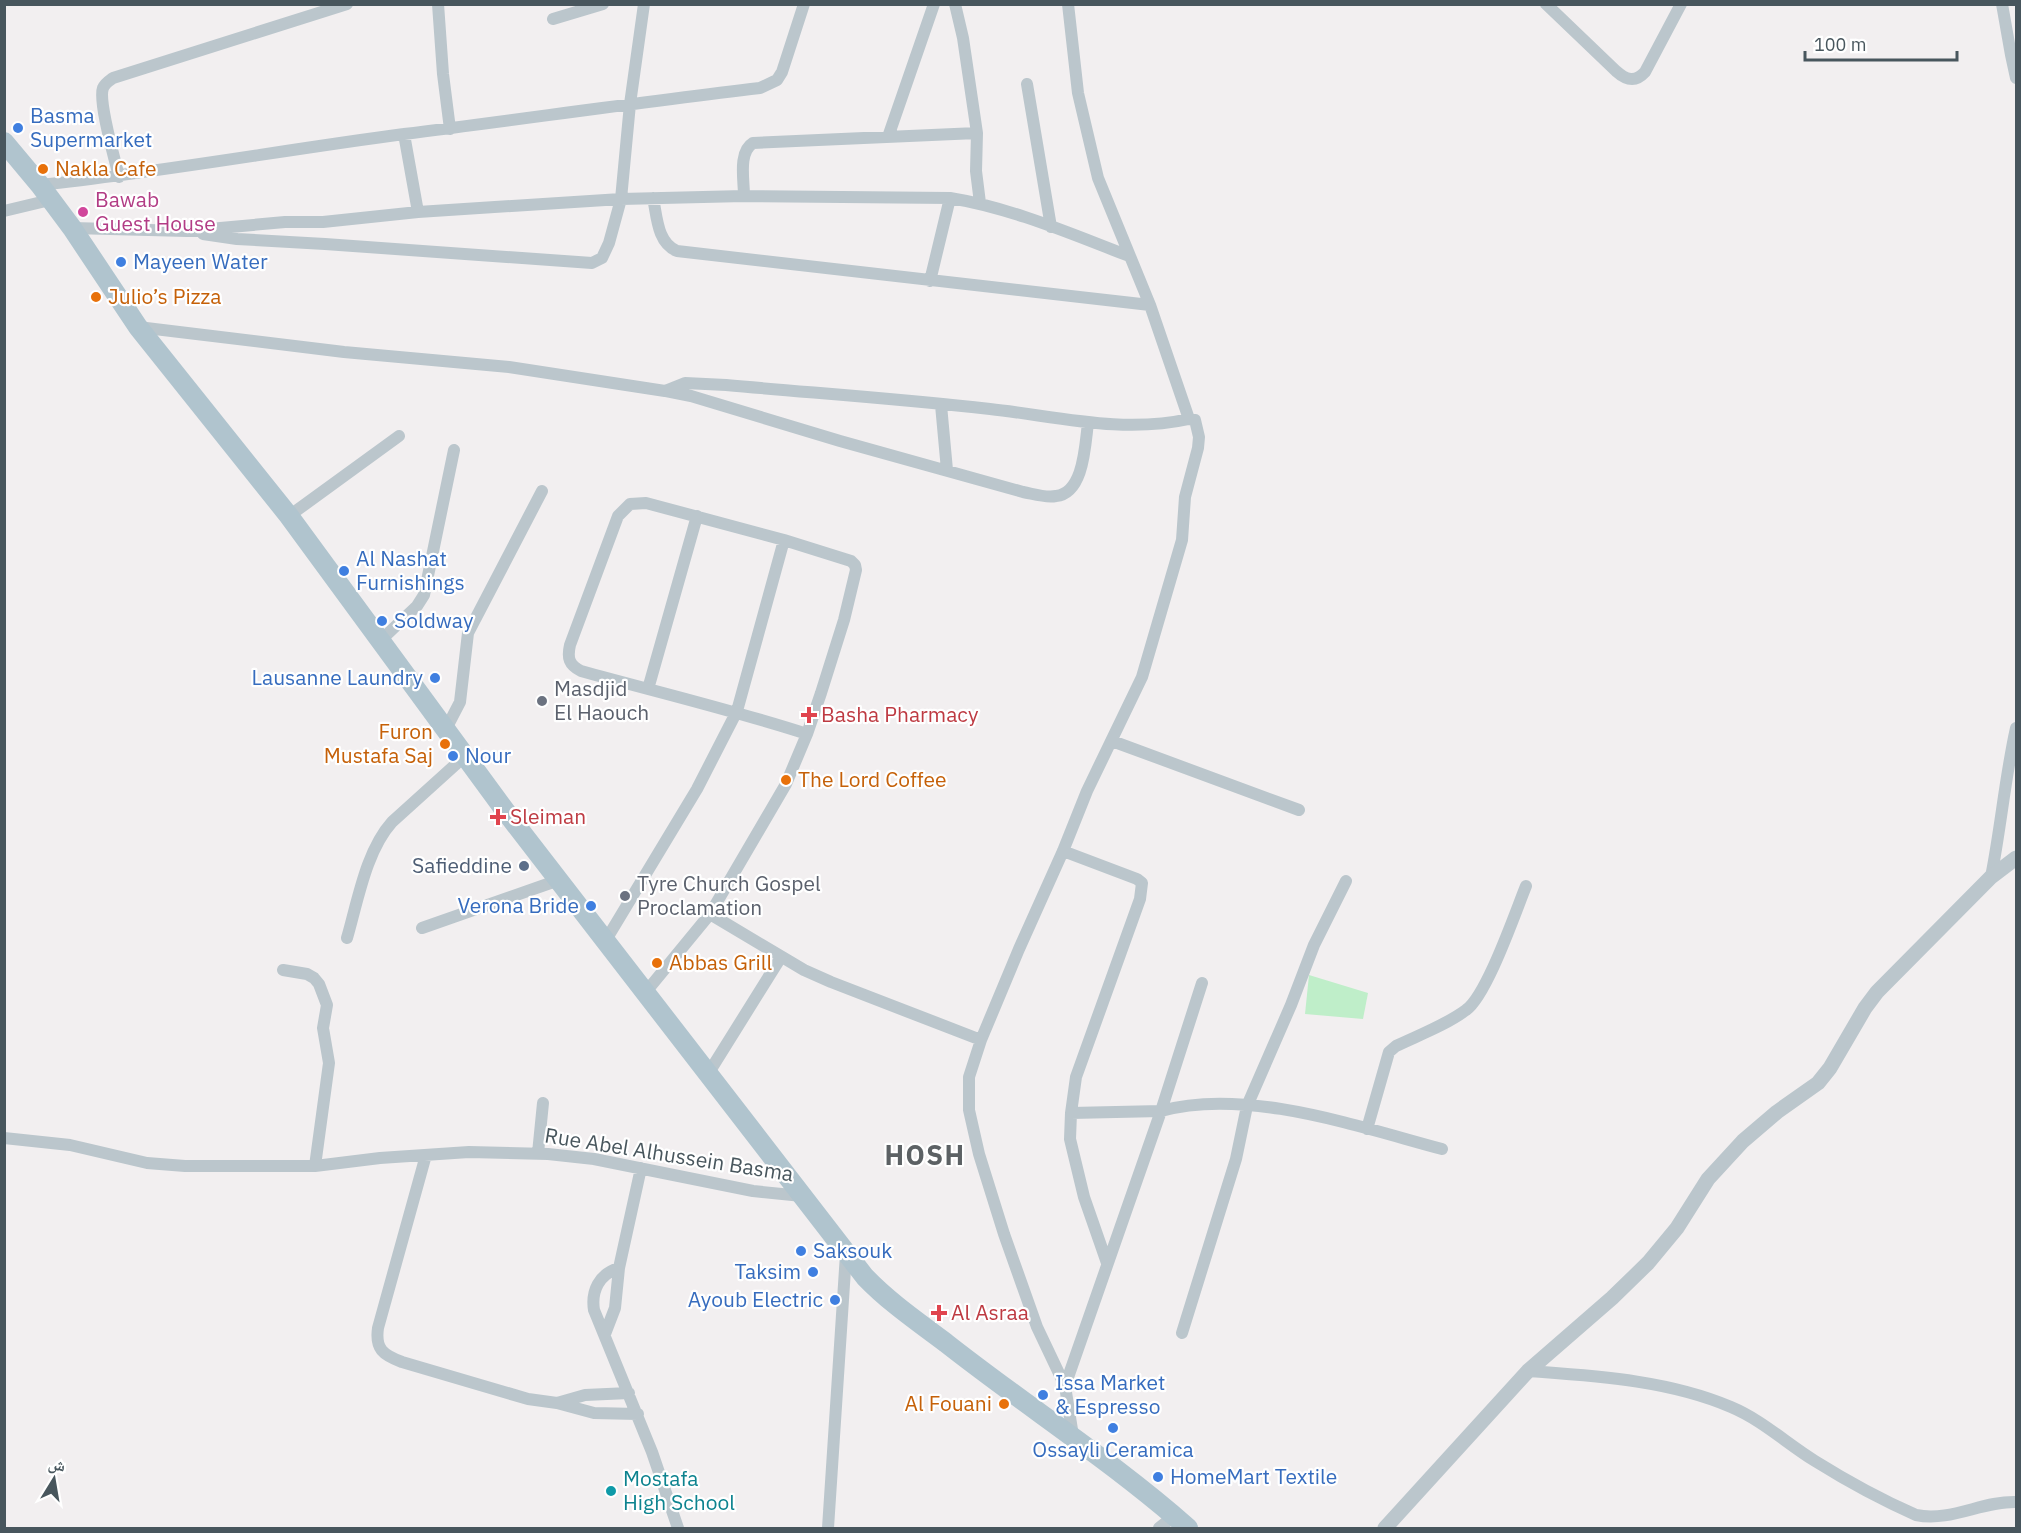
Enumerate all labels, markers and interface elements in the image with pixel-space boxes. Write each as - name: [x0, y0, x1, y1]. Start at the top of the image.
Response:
- scale bar: [1805, 24, 1956, 62]
- text: 100 m: [1814, 33, 1866, 56]
- place label: Basma Supermarket: [30, 101, 152, 153]
- marker: Basma Supermarket: [11, 121, 25, 135]
- place label: Nakla Cafe: [55, 154, 157, 182]
- marker: Nakla Cafe: [36, 162, 50, 176]
- place label: Bawab Guest House: [95, 185, 216, 237]
- marker: Bawab Guest House: [76, 205, 90, 219]
- place label: Mayeen Water: [133, 247, 268, 275]
- marker: Mayeen Water: [114, 255, 128, 269]
- place label: Julio’s Pizza: [108, 282, 221, 310]
- marker: Julio’s Pizza: [89, 290, 103, 304]
- place label: Al Nashat Furnishings: [356, 544, 465, 596]
- marker: Al Nashat Furnishings: [337, 564, 351, 578]
- place label: Soldway: [394, 606, 474, 634]
- marker: Soldway: [375, 614, 389, 628]
- place label: Lausanne Laundry: [251, 663, 424, 691]
- marker: Lausanne Laundry: [428, 671, 442, 685]
- place label: Masdjid El Haouch: [554, 674, 649, 726]
- marker: Masdjid El Haouch: [535, 694, 549, 708]
- place label: Basha Pharmacy: [821, 700, 979, 728]
- marker: Basha Pharmacy: [802, 708, 816, 722]
- place label: Furon Mustafa Saj: [324, 717, 433, 769]
- marker: Furon Mustafa Saj: [438, 737, 452, 751]
- place label: Nour: [465, 741, 512, 769]
- marker: Nour: [446, 749, 460, 763]
- place label: The Lord Coffee: [798, 765, 946, 793]
- marker: The Lord Coffee: [779, 773, 793, 787]
- place label: Sleiman: [510, 802, 586, 830]
- marker: Sleiman: [491, 810, 505, 824]
- place label: Safieddine: [412, 851, 512, 879]
- marker: Safieddine: [517, 859, 531, 873]
- place label: Tyre Church Gospel Proclamation: [637, 869, 821, 921]
- marker: Tyre Church Gospel Proclamation: [618, 889, 632, 903]
- place label: Verona Bride: [457, 891, 579, 919]
- marker: Verona Bride: [584, 899, 598, 913]
- place label: Abbas Grill: [669, 948, 772, 976]
- marker: Abbas Grill: [650, 956, 664, 970]
- street label: Rue Abel Alhussein Basma: [543, 1121, 796, 1188]
- district label: HOSH: [884, 1137, 966, 1172]
- place label: Saksouk: [813, 1236, 892, 1264]
- marker: Saksouk: [794, 1244, 808, 1258]
- place label: Taksim: [735, 1257, 801, 1285]
- marker: Taksim: [806, 1265, 820, 1279]
- place label: Ayoub Electric: [688, 1285, 823, 1313]
- marker: Ayoub Electric: [828, 1293, 842, 1307]
- place label: Al Asraa: [951, 1298, 1029, 1326]
- marker: Al Asraa: [932, 1306, 946, 1320]
- place label: Issa Market & Espresso: [1055, 1368, 1165, 1420]
- marker: Issa Market & Espresso: [1036, 1388, 1050, 1402]
- place label: Al Fouani: [905, 1389, 992, 1417]
- marker: Al Fouani: [997, 1397, 1011, 1411]
- marker: Ossayli Ceramica: [1106, 1421, 1120, 1435]
- place label: Ossayli Ceramica: [1032, 1435, 1194, 1463]
- north arrow: [24, 1449, 84, 1509]
- text: ش: [47, 1453, 67, 1476]
- place label: HomeMart Textile: [1170, 1462, 1337, 1490]
- place label: Mostafa High School: [623, 1464, 735, 1516]
- marker: HomeMart Textile: [1151, 1470, 1165, 1484]
- marker: Mostafa High School: [604, 1484, 618, 1498]

